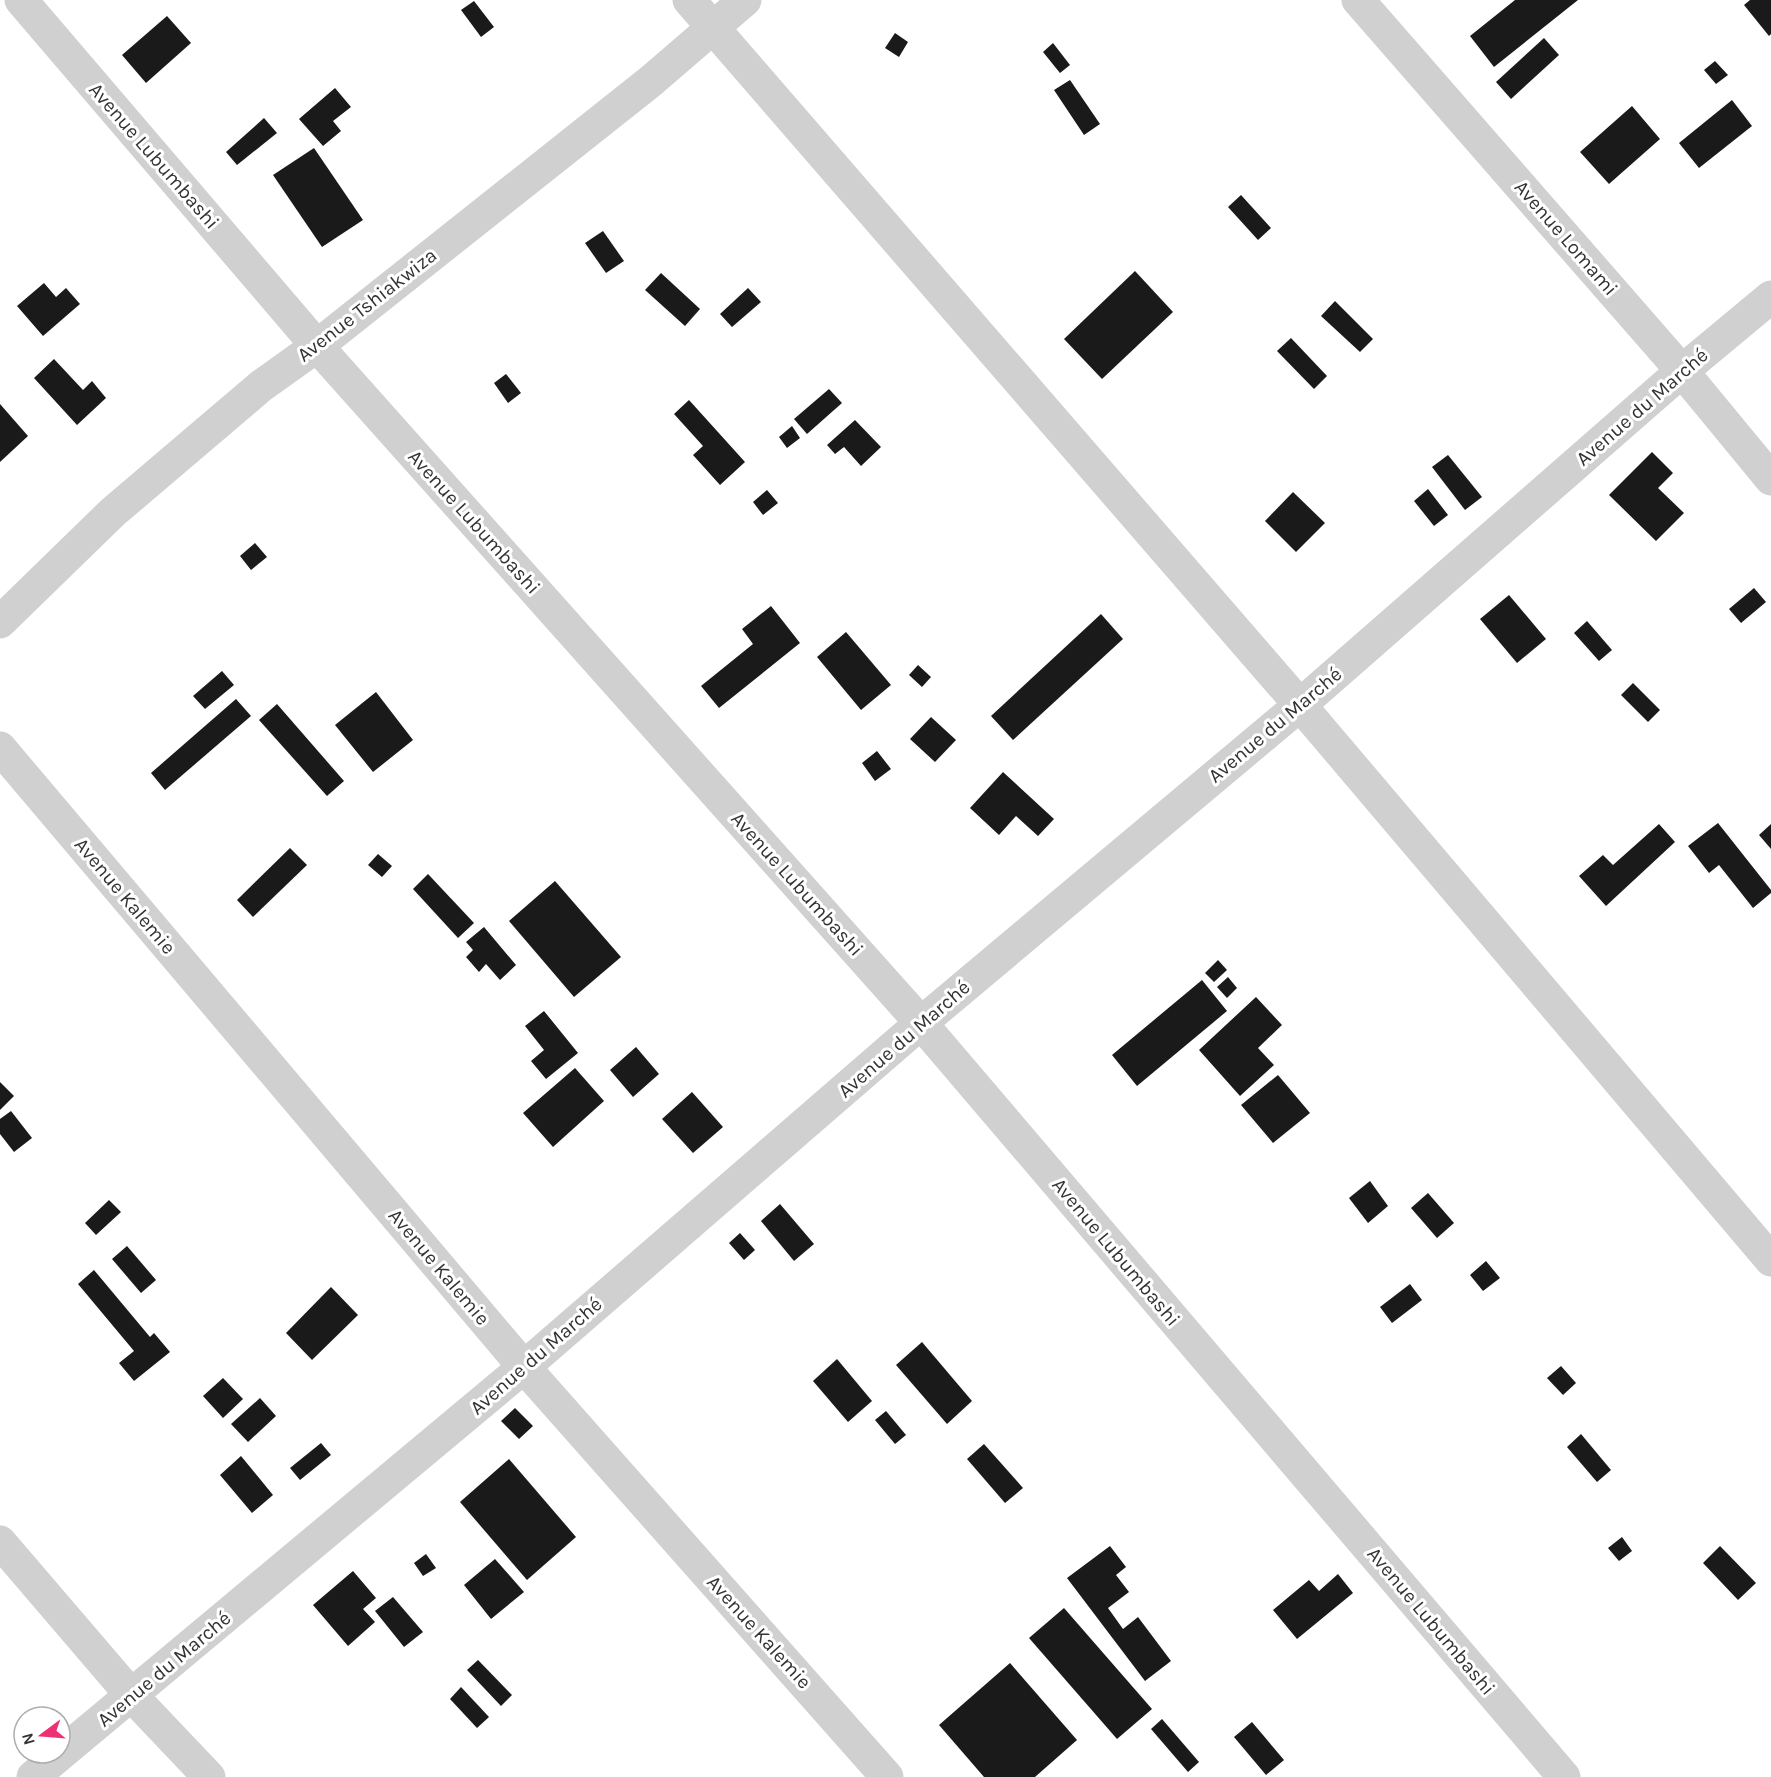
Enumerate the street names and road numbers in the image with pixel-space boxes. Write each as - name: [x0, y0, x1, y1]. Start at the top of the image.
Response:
- street label: Avenue Lubumbashi: [84, 78, 224, 234]
- street label: Avenue Lomami: [1510, 176, 1622, 300]
- street label: Avenue Tshiakwiza: [293, 243, 441, 367]
- street label: Avenue du Marché: [1571, 343, 1713, 471]
- street label: Avenue Lubumbashi: [403, 445, 545, 599]
- street label: Avenue du Marché: [1204, 662, 1346, 788]
- street label: Avenue Lubumbashi: [726, 807, 868, 961]
- street label: Avenue Kalemie: [70, 833, 180, 959]
- street label: Avenue du Marché: [833, 975, 975, 1103]
- street label: Avenue Lubumbashi: [1047, 1173, 1185, 1331]
- street label: Avenue Kalemie: [384, 1204, 494, 1330]
- street label: Avenue du Marché: [465, 1292, 607, 1420]
- street label: Avenue Lubumbashi: [1362, 1542, 1500, 1700]
- street label: Avenue Kalemie: [702, 1571, 816, 1693]
- street label: Avenue du Marché: [93, 1606, 235, 1732]

